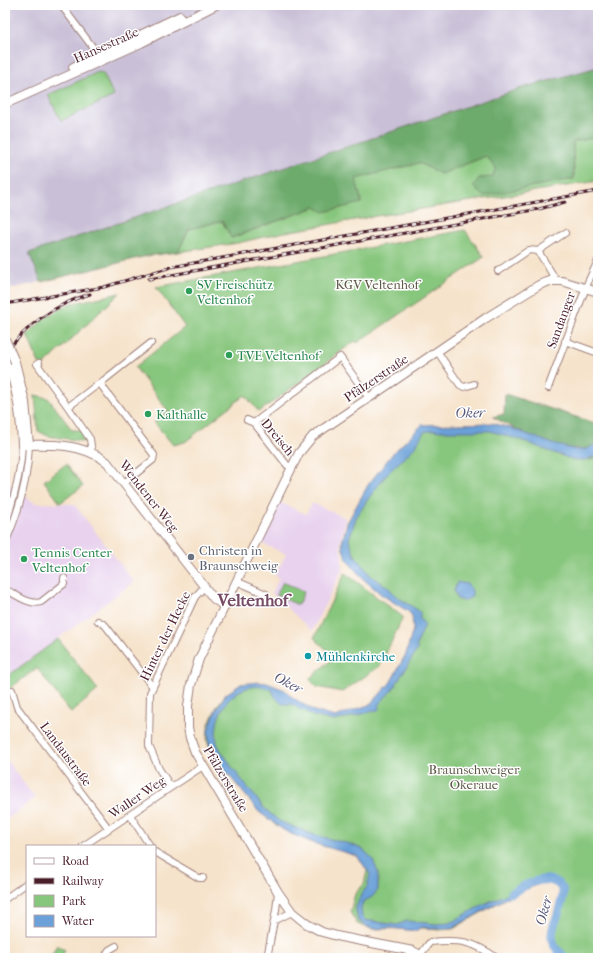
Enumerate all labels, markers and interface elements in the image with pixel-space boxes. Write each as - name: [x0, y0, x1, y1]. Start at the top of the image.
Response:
- street label: Hansestraße: [71, 24, 141, 66]
- place label: SV Freischütz Veltenhof: [196, 277, 273, 307]
- park label: KGV Veltenhof: [335, 277, 422, 292]
- marker: SV Freischütz Veltenhof: [184, 286, 194, 296]
- street label: Sandanger: [544, 289, 578, 351]
- place label: TVE Veltenhof: [237, 348, 322, 363]
- marker: TVE Veltenhof: [224, 350, 234, 360]
- street label: Pfälzerstraße: [341, 351, 411, 405]
- water label: Oker: [455, 404, 487, 422]
- place label: Kalthalle: [156, 407, 207, 422]
- marker: Kalthalle: [143, 409, 153, 419]
- street label: Dreisch: [258, 416, 298, 459]
- street label: Wendener Weg: [116, 456, 182, 536]
- place label: Christen in Braunschweig: [199, 543, 279, 573]
- place label: Tennis Center Veltenhof: [31, 545, 112, 575]
- marker: Christen in Braunschweig: [186, 552, 196, 562]
- marker: Tennis Center Veltenhof: [19, 554, 29, 564]
- street label: Hinter der Hecke: [137, 588, 193, 683]
- district label: Veltenhof: [217, 590, 293, 610]
- place label: Mühlenkirche: [316, 649, 396, 664]
- marker: Mühlenkirche: [303, 651, 313, 661]
- water label: Oker: [271, 669, 307, 698]
- street label: Landaustraße: [37, 719, 95, 789]
- street label: Pfälzerstraße: [201, 743, 252, 815]
- park label: Braunschweiger Okeraue: [429, 762, 520, 792]
- street label: Waller Weg: [105, 772, 169, 822]
- legend: [26, 845, 156, 937]
- text: Road: [62, 854, 89, 868]
- text: Railway: [62, 874, 104, 888]
- water label: Oker: [532, 893, 556, 928]
- text: Park: [62, 894, 87, 908]
- text: Water: [61, 914, 95, 928]

